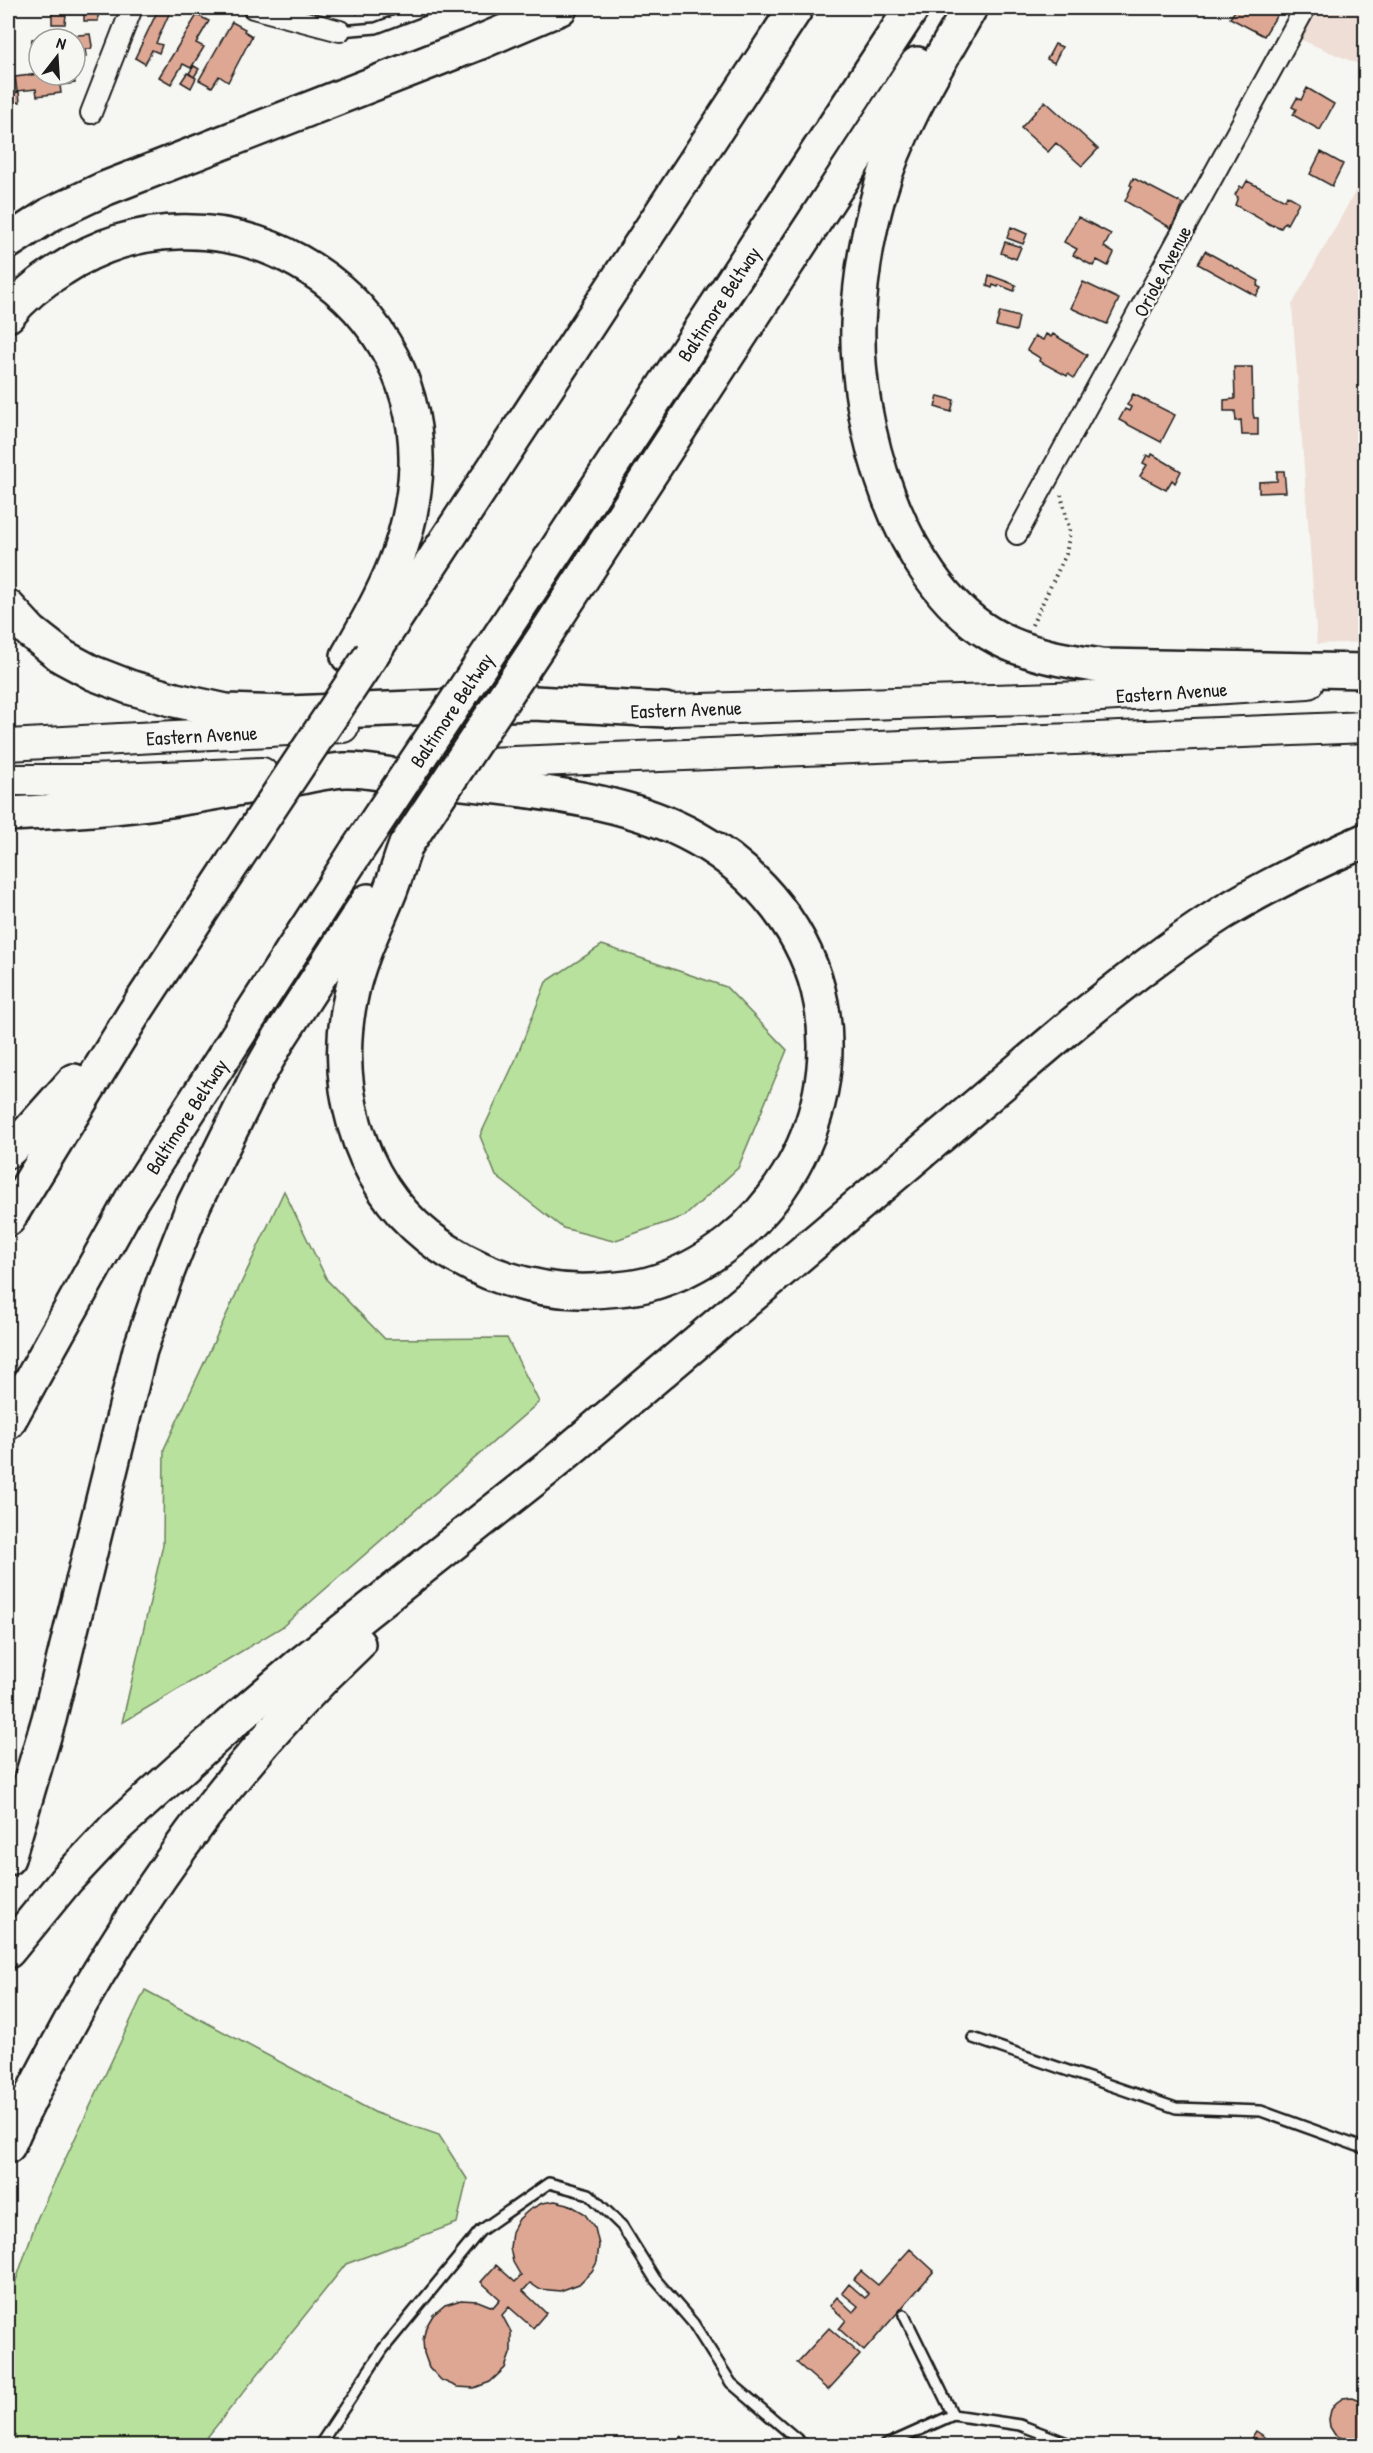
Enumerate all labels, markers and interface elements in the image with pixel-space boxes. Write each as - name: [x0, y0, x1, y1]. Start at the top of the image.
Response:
- north arrow: [27, 27, 87, 87]
- text: N: [54, 31, 69, 55]
- street label: Oriole Avenue: [1127, 221, 1197, 321]
- street label: Baltimore Beltway: [670, 241, 766, 366]
- street label: Baltimore Beltway: [403, 647, 499, 772]
- street label: Eastern Avenue: [1115, 675, 1228, 709]
- street label: Eastern Avenue: [630, 694, 742, 724]
- street label: Eastern Avenue: [145, 718, 258, 751]
- street label: Baltimore Beltway: [138, 1053, 233, 1179]

